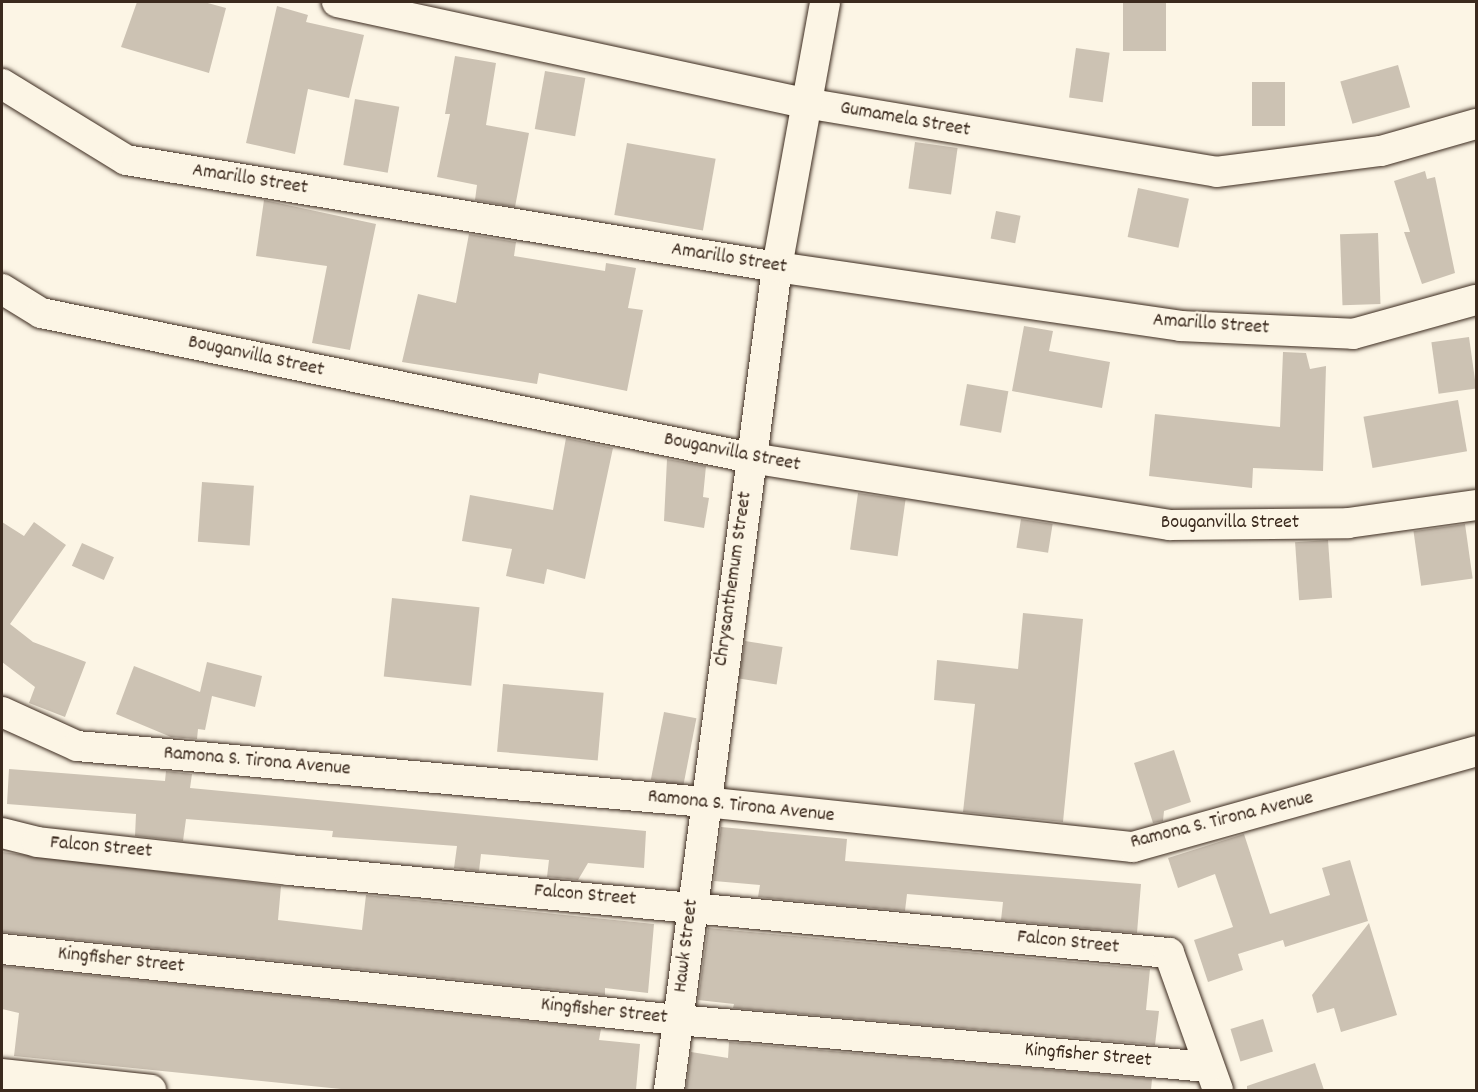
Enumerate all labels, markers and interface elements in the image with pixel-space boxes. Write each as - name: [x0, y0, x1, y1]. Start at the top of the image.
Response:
- street label: Gumamela Street: [838, 97, 972, 143]
- street label: Amarillo Street: [190, 159, 310, 201]
- street label: Amarillo Street: [669, 238, 789, 280]
- street label: Amarillo Street: [1152, 309, 1270, 341]
- street label: Bouganvilla Street: [186, 331, 326, 383]
- street label: Bouganvilla Street: [662, 428, 802, 478]
- street label: Chrysanthemum Street: [710, 490, 758, 668]
- street label: Bouganvilla Street: [1161, 511, 1299, 535]
- street label: Ramona S. Tirona Avenue: [163, 742, 351, 782]
- street label: Ramona S. Tirona Avenue: [646, 785, 836, 829]
- street label: Ramona S. Tirona Avenue: [1128, 787, 1316, 855]
- street label: Falcon Street: [49, 832, 153, 864]
- street label: Falcon Street: [533, 880, 637, 912]
- street label: Hawk Street: [669, 898, 705, 994]
- street label: Falcon Street: [1016, 926, 1120, 960]
- street label: Kingfisher Street: [57, 942, 185, 980]
- street label: Kingfisher Street: [540, 993, 668, 1031]
- street label: Kingfisher Street: [1024, 1039, 1152, 1073]

